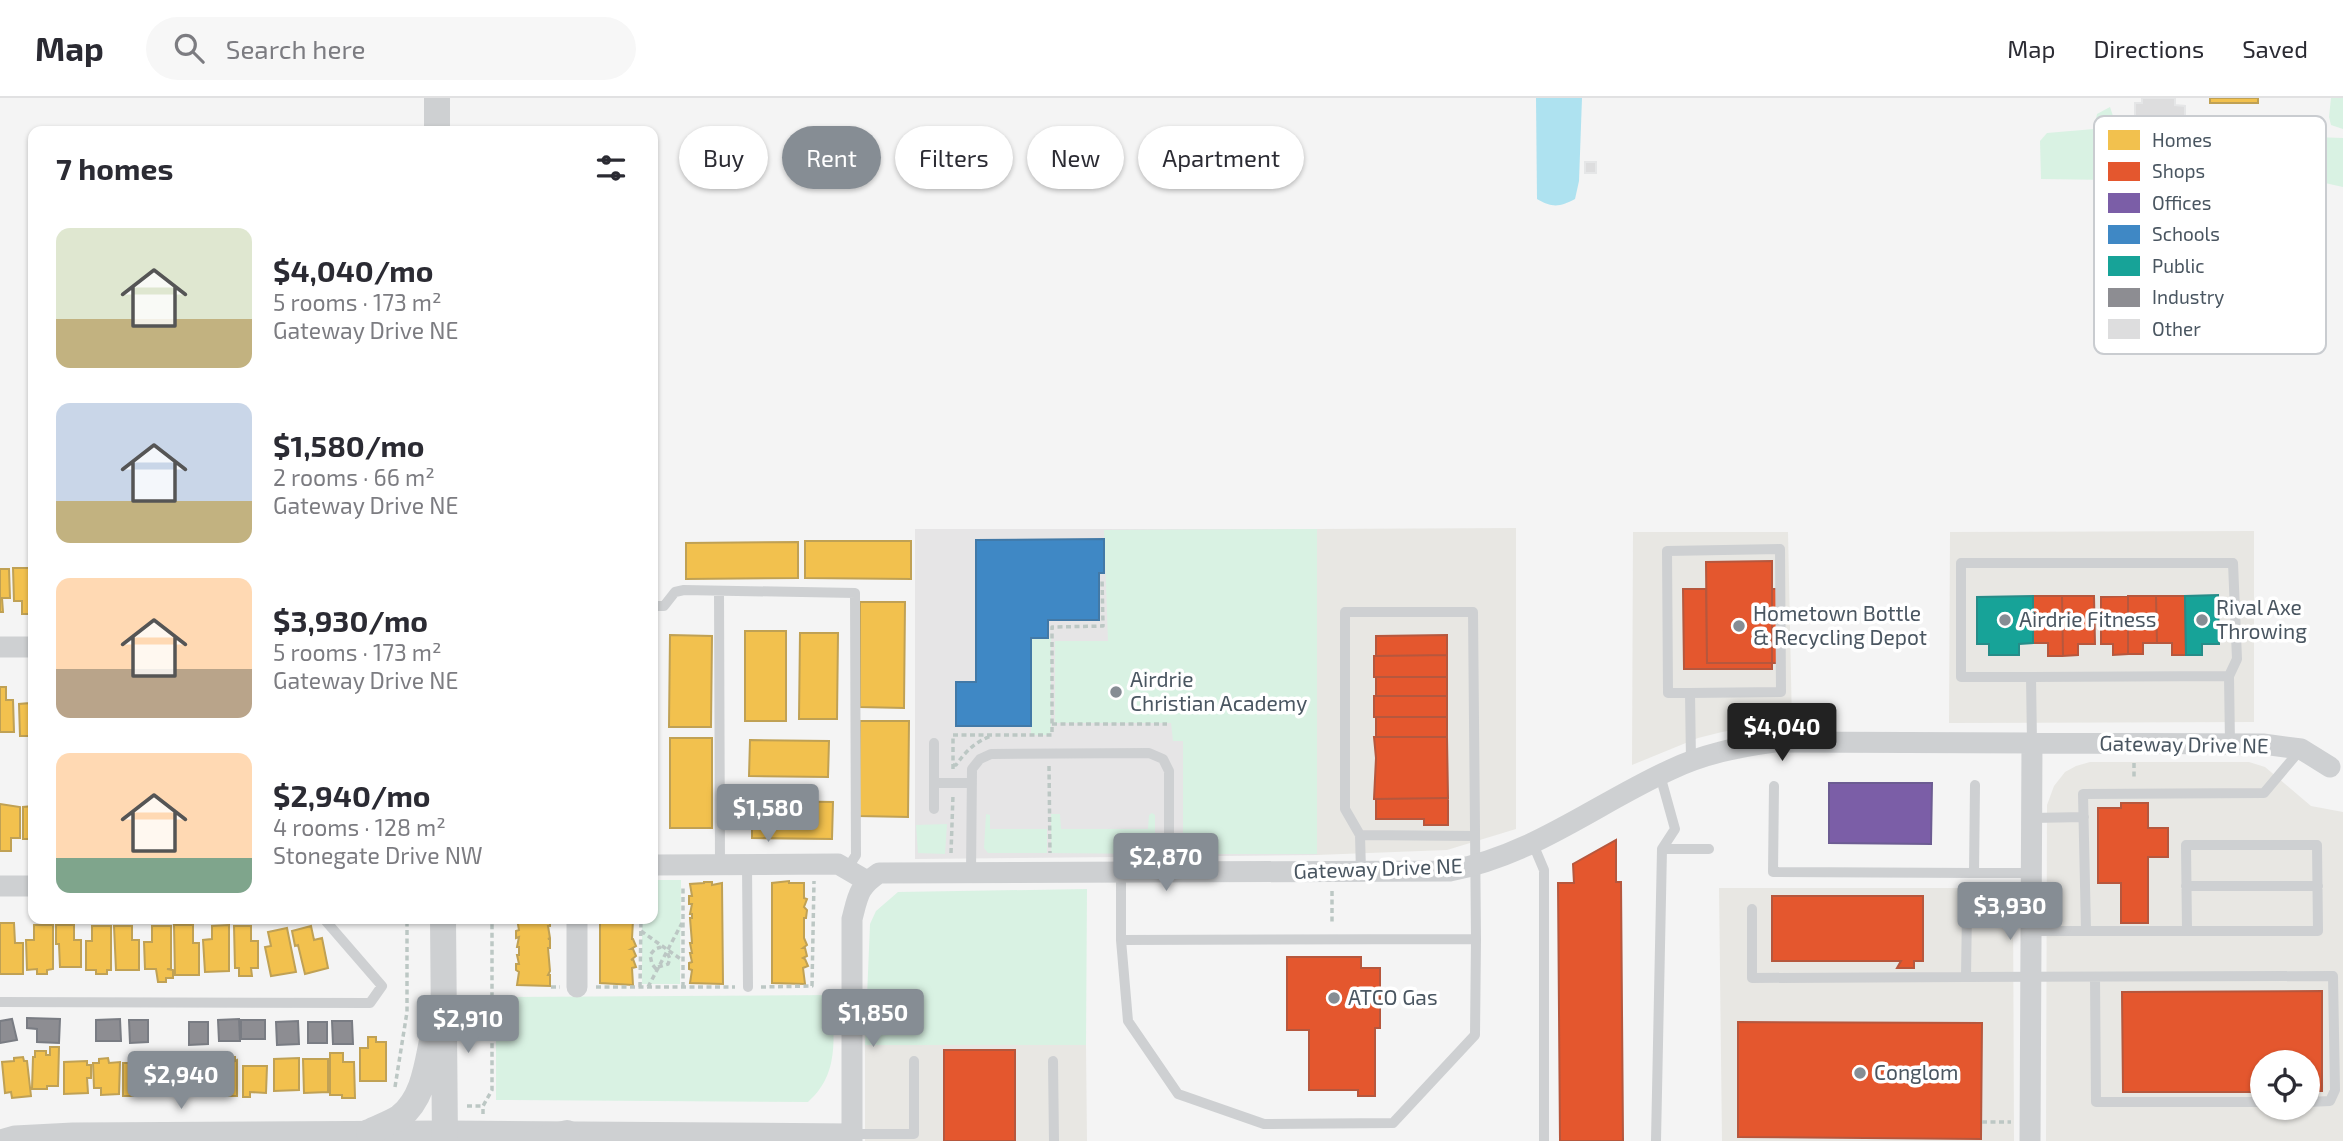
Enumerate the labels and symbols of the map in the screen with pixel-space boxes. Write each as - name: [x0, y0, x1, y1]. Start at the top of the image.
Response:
- legend: [2094, 116, 2326, 354]
- text: Homes: [2152, 128, 2212, 151]
- text: Shops: [2152, 159, 2205, 182]
- text: Offices: [2152, 191, 2211, 214]
- text: Schools: [2152, 222, 2220, 245]
- text: Public: [2152, 254, 2205, 277]
- text: Industry: [2152, 285, 2224, 308]
- text: Other: [2152, 317, 2201, 340]
- place label: Rival Axe Throwing: [2216, 594, 2307, 643]
- place label: Hometown Bottle & Recycling Depot: [1753, 600, 1927, 649]
- place label: Airdrie Fitness: [2019, 606, 2156, 631]
- marker: Airdrie Fitness: [1997, 612, 2013, 628]
- marker: Rival Axe Throwing: [2194, 612, 2210, 628]
- marker: Hometown Bottle & Recycling Depot: [1731, 618, 1747, 634]
- place label: Airdrie Christian Academy: [1130, 666, 1307, 715]
- marker: Airdrie Christian Academy: [1108, 684, 1124, 700]
- pin: $4,040: [1725, 704, 1839, 763]
- street label: Gateway Drive NE: [2099, 730, 2269, 757]
- pin: $1,580: [711, 784, 825, 844]
- pin: $2,870: [1109, 834, 1223, 893]
- street label: Gateway Drive NE: [1293, 852, 1463, 883]
- pin: $3,930: [1953, 882, 2067, 942]
- place label: ATCO Gas: [1348, 984, 1438, 1009]
- pin: $1,850: [816, 990, 930, 1049]
- marker: ATCO Gas: [1326, 990, 1342, 1006]
- pin: $2,910: [411, 996, 525, 1055]
- pin: $2,940: [124, 1052, 238, 1111]
- place label: Conglom: [1874, 1059, 1958, 1084]
- marker: Conglom: [1852, 1065, 1868, 1081]

